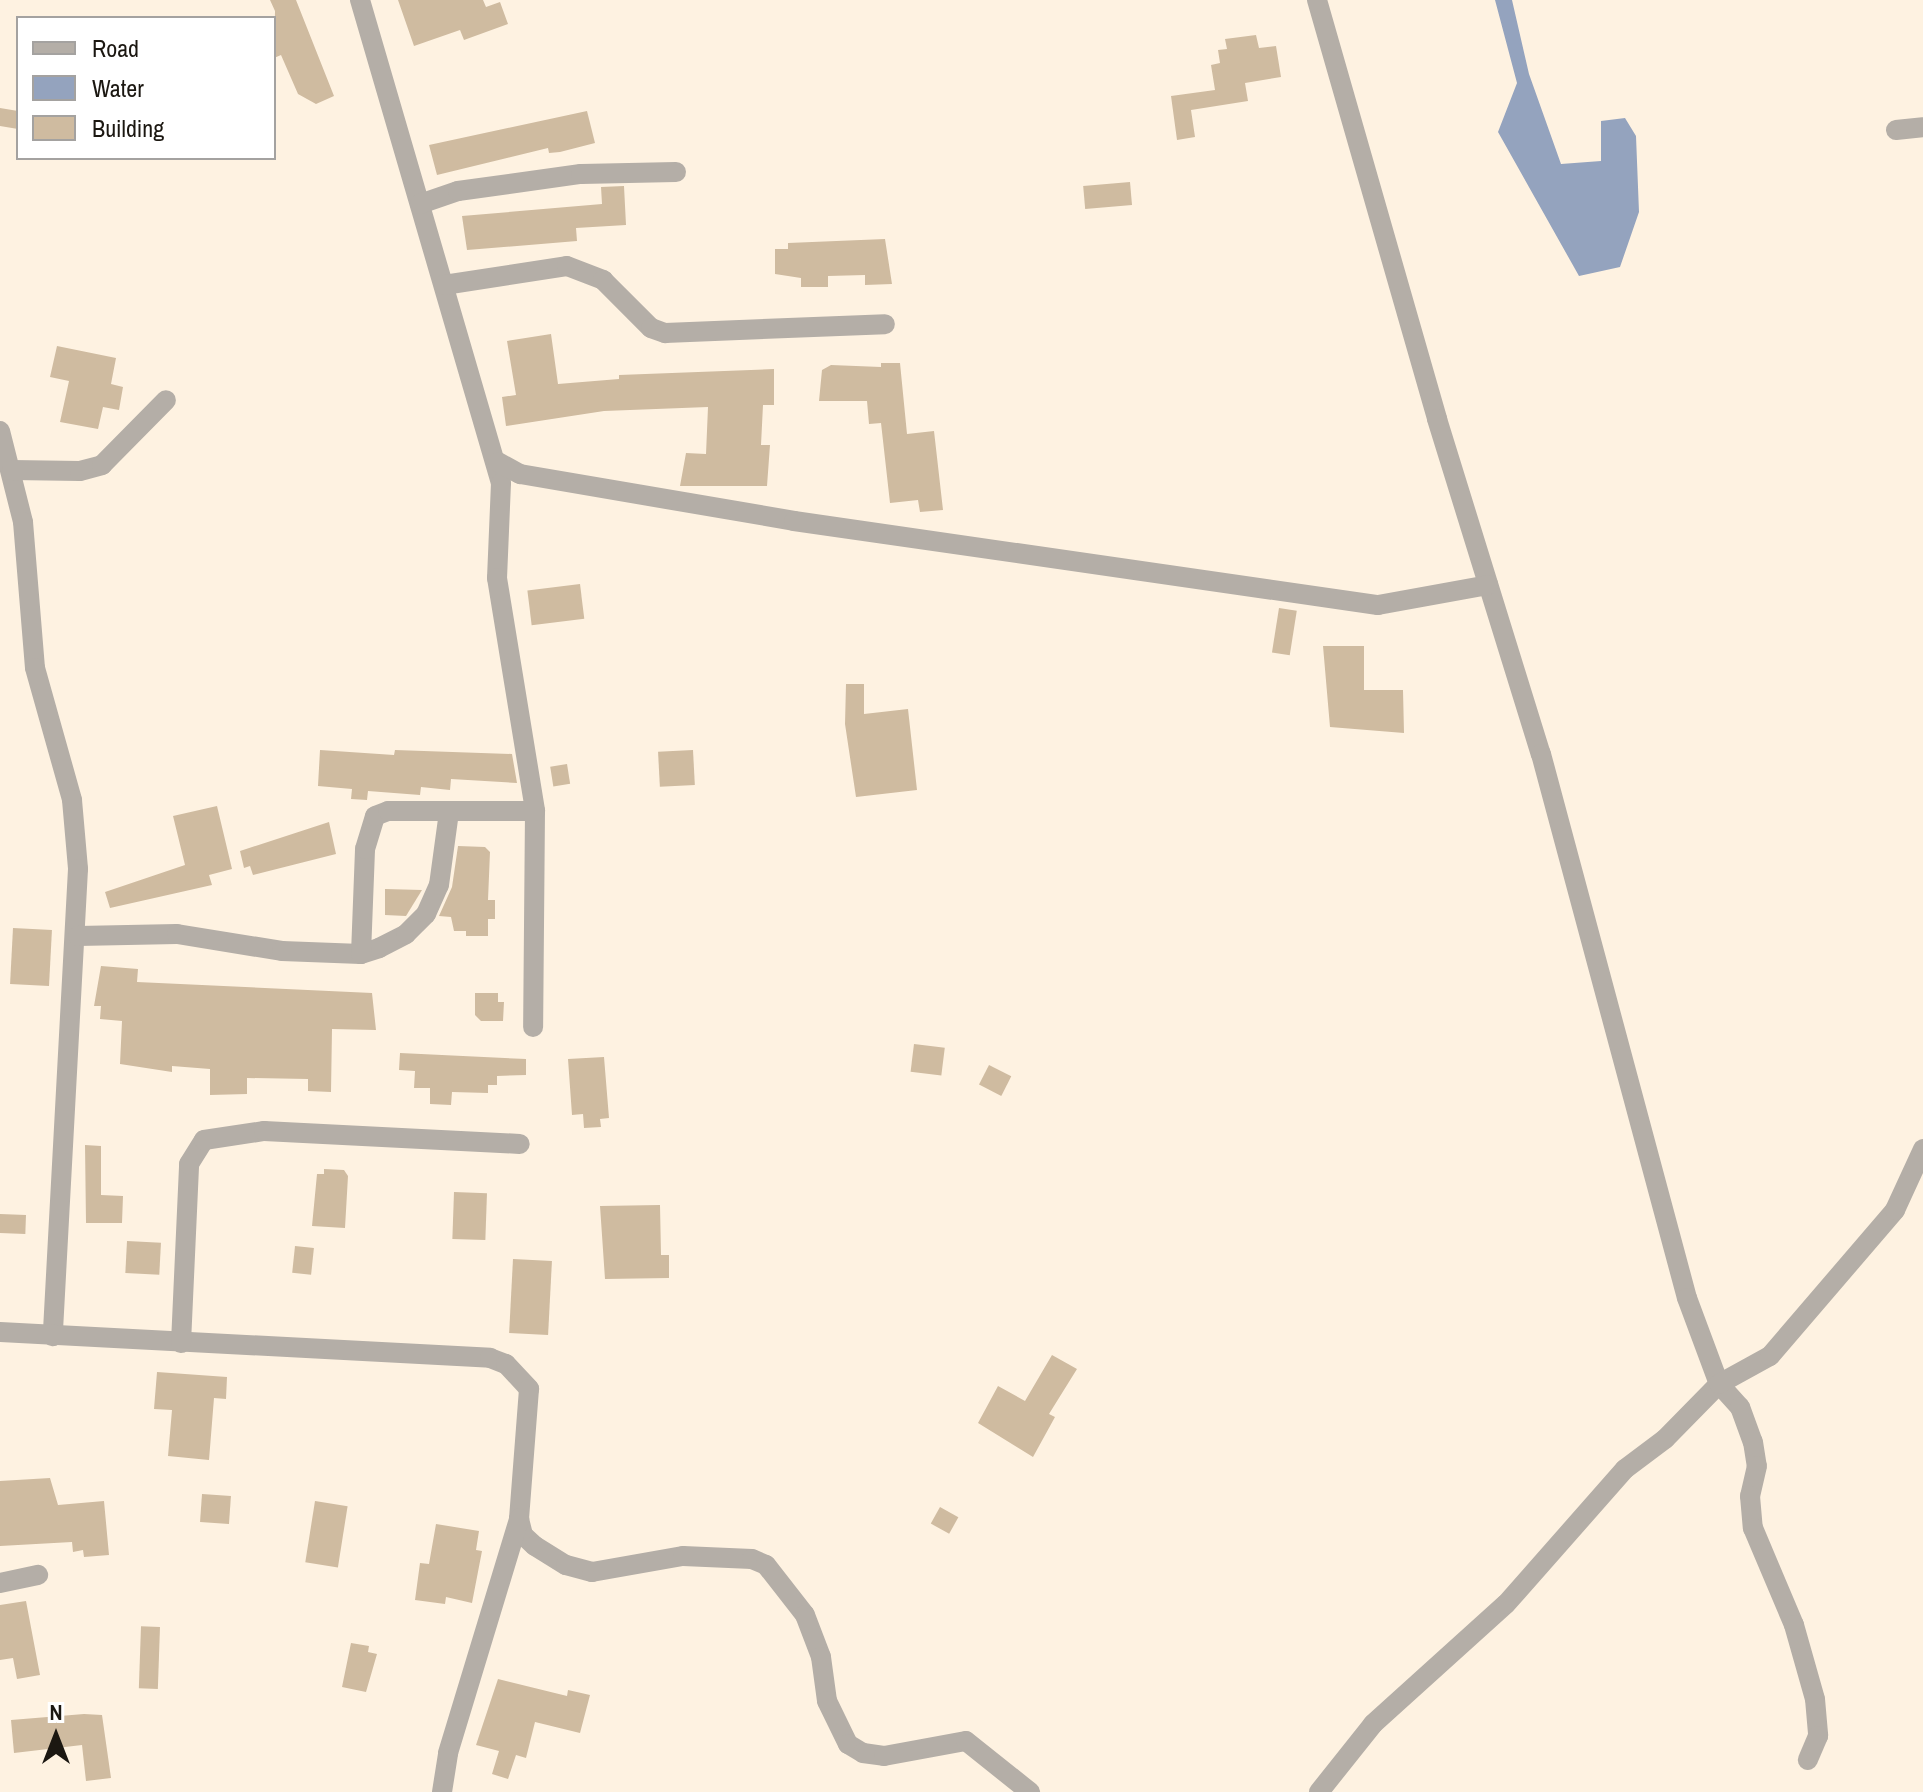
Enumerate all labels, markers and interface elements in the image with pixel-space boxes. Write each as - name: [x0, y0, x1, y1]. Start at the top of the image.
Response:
- legend: [16, 16, 276, 160]
- text: Road: [92, 32, 139, 64]
- text: Water: [92, 72, 144, 104]
- text: Building: [92, 112, 164, 144]
- north arrow: [16, 1696, 96, 1776]
- text: N: [49, 1697, 63, 1727]

